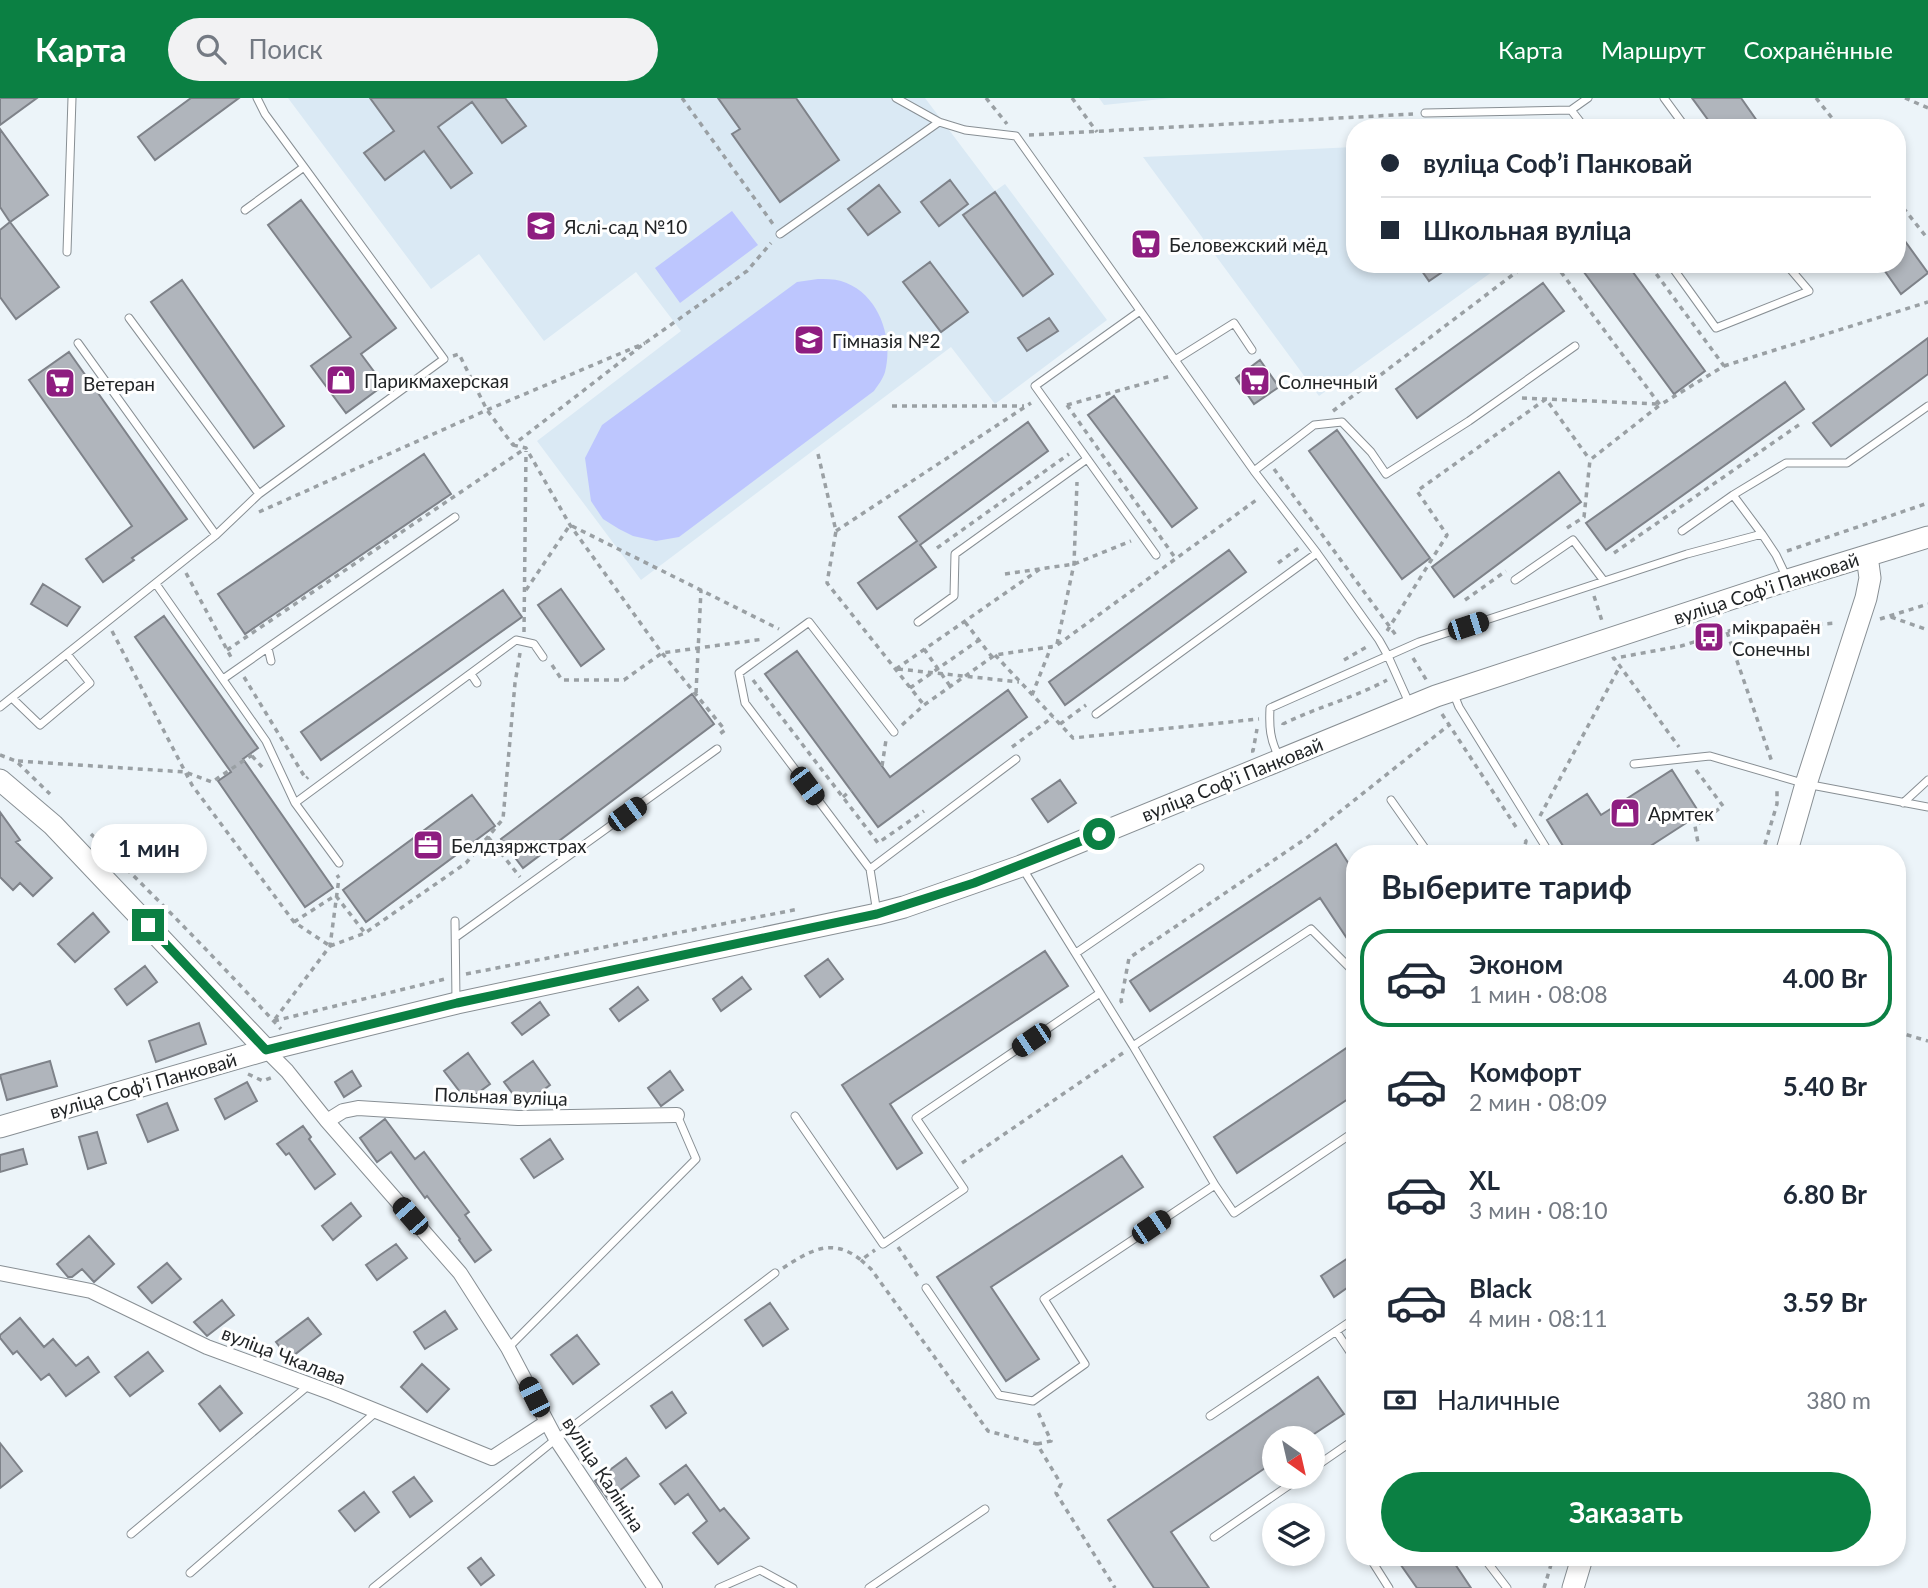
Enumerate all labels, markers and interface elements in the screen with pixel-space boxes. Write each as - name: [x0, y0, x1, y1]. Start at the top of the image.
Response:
- search box: [168, 18, 658, 81]
- text: Карта: [35, 29, 126, 69]
- icon: search: [192, 30, 230, 68]
- text: Поиск: [248, 33, 323, 65]
- text: Карта: [1498, 35, 1563, 64]
- text: Маршрут: [1601, 35, 1706, 64]
- text: Сохранённые: [1744, 35, 1893, 64]
- text: вуліца Софʼі Панковай: [1423, 147, 1693, 179]
- school or university icon: Яслі-сад №10: [524, 209, 558, 243]
- text: Школьная вуліца: [1423, 214, 1631, 246]
- place label: Яслі-сад №10: [563, 215, 687, 238]
- supermarket icon: Беловежский мёд: [1129, 227, 1163, 261]
- place label: Беловежский мёд: [1169, 233, 1328, 256]
- school or university icon: Гімназія №2: [792, 323, 826, 357]
- place label: Гімназія №2: [832, 329, 941, 352]
- shop icon: Парикмахерская: [324, 363, 358, 397]
- supermarket icon: Солнечный: [1238, 364, 1272, 398]
- supermarket icon: Ветеран: [43, 366, 77, 400]
- place label: Парикмахерская: [364, 369, 509, 392]
- place label: Солнечный: [1278, 370, 1378, 393]
- place label: Ветеран: [83, 372, 155, 395]
- street label: вуліца Софʼі Панковай: [1670, 547, 1862, 629]
- car: [1445, 610, 1492, 642]
- place label: мікрараён Сонечны: [1732, 615, 1821, 660]
- bus stop icon: мікрараён Сонечны: [1692, 620, 1726, 654]
- street label: вуліца Софʼі Панковай: [1138, 732, 1326, 826]
- car: [786, 763, 829, 809]
- car: [604, 793, 651, 835]
- shop icon: Армтек: [1608, 796, 1642, 830]
- place label: Армтек: [1648, 802, 1714, 825]
- route start: [1083, 818, 1115, 850]
- callout: 1 мин: [90, 824, 206, 872]
- office icon: Белдзяржстрах: [411, 828, 445, 862]
- text: 1 мин: [118, 834, 180, 862]
- place label: Белдзяржстрах: [451, 834, 587, 857]
- text: Выберите тариф: [1381, 867, 1632, 906]
- route end: [132, 909, 164, 941]
- icon: car: [1385, 947, 1448, 1010]
- text: Эконом: [1469, 948, 1563, 980]
- text: 4.00 Br: [1783, 962, 1867, 994]
- text: 1 мин · 08:08: [1469, 980, 1608, 1008]
- car: [1008, 1020, 1055, 1060]
- street label: вуліца Софʼі Панковай: [47, 1047, 239, 1123]
- icon: car: [1385, 1055, 1448, 1118]
- text: Комфорт: [1469, 1056, 1581, 1088]
- text: 5.40 Br: [1783, 1070, 1867, 1102]
- street label: Польная вуліца: [434, 1082, 568, 1110]
- text: 2 мин · 08:09: [1469, 1088, 1608, 1116]
- icon: car: [1385, 1163, 1448, 1226]
- text: XL: [1469, 1164, 1500, 1196]
- text: 6.80 Br: [1783, 1178, 1867, 1210]
- car: [389, 1193, 432, 1239]
- text: 3 мин · 08:10: [1469, 1196, 1608, 1224]
- car: [1128, 1207, 1175, 1247]
- icon: car: [1385, 1271, 1448, 1334]
- text: Black: [1469, 1272, 1532, 1304]
- text: 3.59 Br: [1783, 1286, 1867, 1318]
- text: 4 мин · 08:11: [1469, 1304, 1608, 1332]
- street label: вуліца Чкалава: [219, 1321, 349, 1389]
- car: [516, 1374, 553, 1420]
- icon: cash: [1381, 1381, 1419, 1419]
- text: Наличные: [1437, 1384, 1560, 1416]
- text: 380 m: [1806, 1386, 1871, 1414]
- street label: вуліца Калініна: [558, 1412, 650, 1536]
- north arrow: [1262, 1426, 1325, 1489]
- map controls: [1262, 1426, 1325, 1566]
- button: Заказать: [1381, 1472, 1871, 1552]
- button: layers: [1262, 1503, 1325, 1566]

